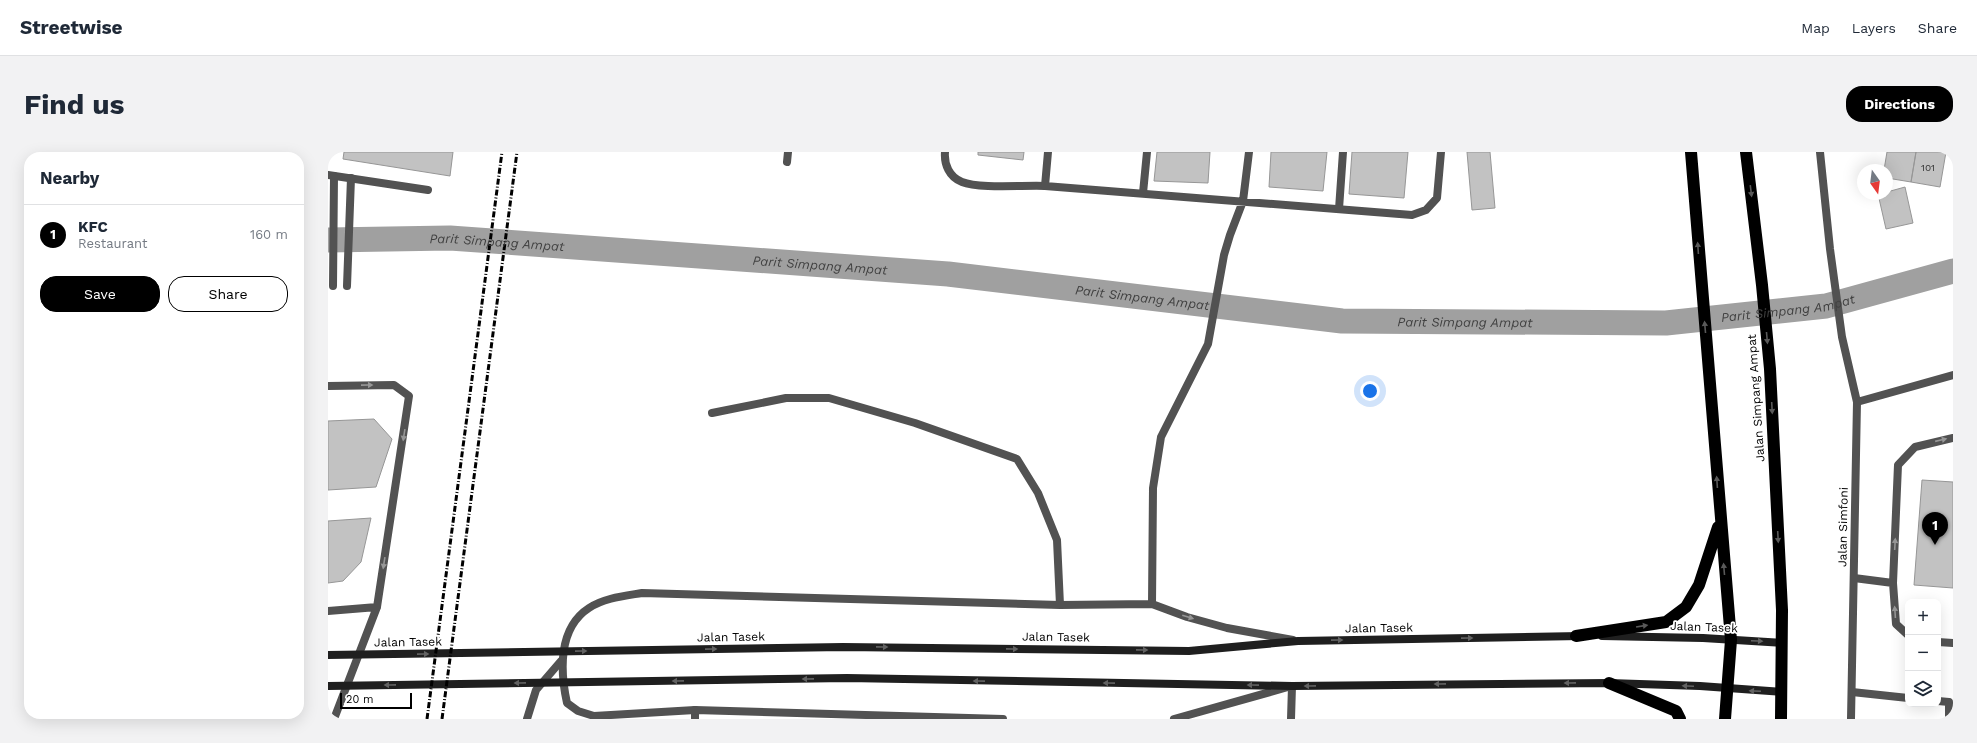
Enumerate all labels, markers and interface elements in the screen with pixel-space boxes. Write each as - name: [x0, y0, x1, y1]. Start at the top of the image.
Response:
- text: Streetwise: [20, 16, 123, 39]
- text: Map: [1801, 20, 1830, 36]
- text: Layers: [1852, 20, 1896, 36]
- text: Share: [1918, 20, 1957, 36]
- button: Directions: [1846, 86, 1953, 122]
- text: Find us: [24, 88, 124, 121]
- house number: 101: [1921, 162, 1935, 173]
- north arrow: [1857, 164, 1893, 200]
- text: Nearby: [40, 168, 99, 188]
- one-way arrow: [1748, 185, 1754, 197]
- text: KFC: [78, 218, 108, 236]
- text: 1: [50, 227, 56, 242]
- text: 160 m: [250, 227, 288, 242]
- water label: Parit Simpang Ampat: [429, 231, 566, 254]
- text: Restaurant: [78, 236, 148, 251]
- one-way arrow: [1695, 242, 1702, 254]
- water label: Parit Simpang Ampat: [752, 253, 889, 278]
- button: Save: [40, 276, 160, 312]
- button: Share: [168, 276, 288, 312]
- water label: Parit Simpang Ampat: [1074, 282, 1211, 313]
- water label: Parit Simpang Ampat: [1720, 291, 1857, 325]
- water label: Parit Simpang Ampat: [1397, 314, 1533, 330]
- one-way arrow: [1701, 321, 1708, 333]
- one-way arrow: [1763, 332, 1770, 344]
- street label: Jalan Simpang Ampat: [1745, 334, 1767, 462]
- your location: [1360, 381, 1380, 401]
- one-way arrow: [361, 382, 374, 388]
- one-way arrow: [1768, 402, 1775, 414]
- one-way arrow: [400, 429, 406, 441]
- one-way arrow: [1935, 437, 1947, 443]
- one-way arrow: [1714, 476, 1721, 488]
- street label: Jalan Simfoni: [1835, 487, 1851, 567]
- pin: 1: [1922, 512, 1948, 545]
- one-way arrow: [1775, 531, 1782, 543]
- one-way arrow: [1891, 538, 1898, 550]
- one-way arrow: [381, 557, 387, 569]
- one-way arrow: [1721, 563, 1728, 575]
- map controls: [1905, 599, 1941, 707]
- button: +: [1905, 599, 1941, 635]
- one-way arrow: [1891, 606, 1898, 618]
- one-way arrow: [1183, 614, 1195, 620]
- street label: Jalan Tasek: [1670, 619, 1738, 635]
- street label: Jalan Tasek: [1345, 620, 1413, 636]
- one-way arrow: [1636, 623, 1648, 629]
- street label: Jalan Tasek: [697, 629, 765, 645]
- street label: Jalan Tasek: [1022, 629, 1090, 645]
- street label: Jalan Tasek: [374, 634, 442, 650]
- one-way arrow: [1461, 635, 1474, 641]
- button: −: [1905, 635, 1941, 671]
- one-way arrow: [1331, 637, 1343, 644]
- one-way arrow: [1751, 638, 1763, 645]
- one-way arrow: [876, 644, 888, 651]
- one-way arrow: [705, 646, 718, 652]
- one-way arrow: [1006, 646, 1019, 652]
- one-way arrow: [1136, 647, 1149, 653]
- one-way arrow: [575, 648, 588, 654]
- one-way arrow: [417, 651, 430, 657]
- button: layers: [1905, 671, 1941, 707]
- one-way arrow: [801, 676, 814, 682]
- one-way arrow: [671, 678, 684, 684]
- one-way arrow: [972, 678, 985, 684]
- one-way arrow: [513, 680, 526, 686]
- one-way arrow: [1102, 680, 1115, 686]
- one-way arrow: [1563, 680, 1576, 686]
- one-way arrow: [1433, 681, 1446, 687]
- one-way arrow: [383, 682, 396, 688]
- one-way arrow: [1246, 682, 1259, 688]
- one-way arrow: [1303, 683, 1316, 689]
- one-way arrow: [1681, 683, 1694, 689]
- one-way arrow: [1749, 687, 1761, 694]
- scale bar: [340, 691, 412, 710]
- text: 20 m: [346, 693, 374, 706]

